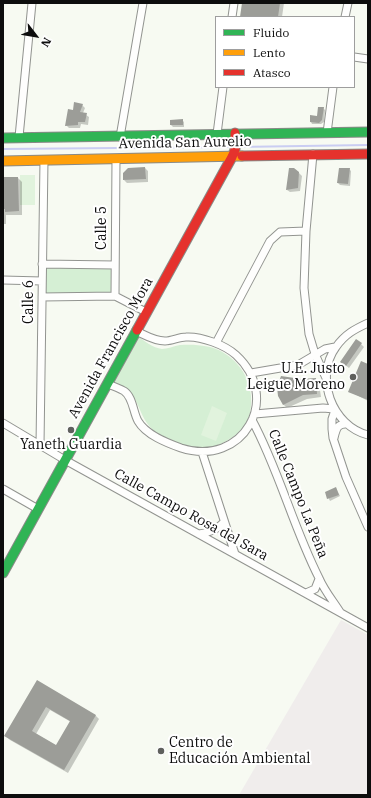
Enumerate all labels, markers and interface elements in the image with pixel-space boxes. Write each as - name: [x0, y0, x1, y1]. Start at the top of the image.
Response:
- north arrow: [16, 16, 56, 56]
- legend: [215, 16, 355, 88]
- text: Fluido: [253, 25, 289, 40]
- text: N: [38, 35, 55, 50]
- text: Lento: [253, 45, 285, 60]
- text: Atasco: [253, 65, 291, 80]
- street label: Avenida San Aurelio: [118, 133, 252, 153]
- street label: Calle 5: [94, 206, 110, 250]
- street label: Avenida Francisco Mora: [65, 275, 157, 421]
- street label: Calle 6: [21, 280, 37, 324]
- place label: U.E. Justo Leigue Moreno: [247, 361, 345, 394]
- marker: U.E. Justo Leigue Moreno: [348, 372, 358, 382]
- marker: Yaneth Guardia: [66, 425, 76, 435]
- street label: Calle Campo La Peña: [264, 427, 332, 561]
- place label: Yaneth Guardia: [20, 437, 122, 453]
- street label: Calle Campo Rosa del Sara: [111, 466, 271, 564]
- place label: Centro de Educación Ambiental: [169, 735, 311, 768]
- marker: Centro de Educación Ambiental: [156, 746, 166, 756]

